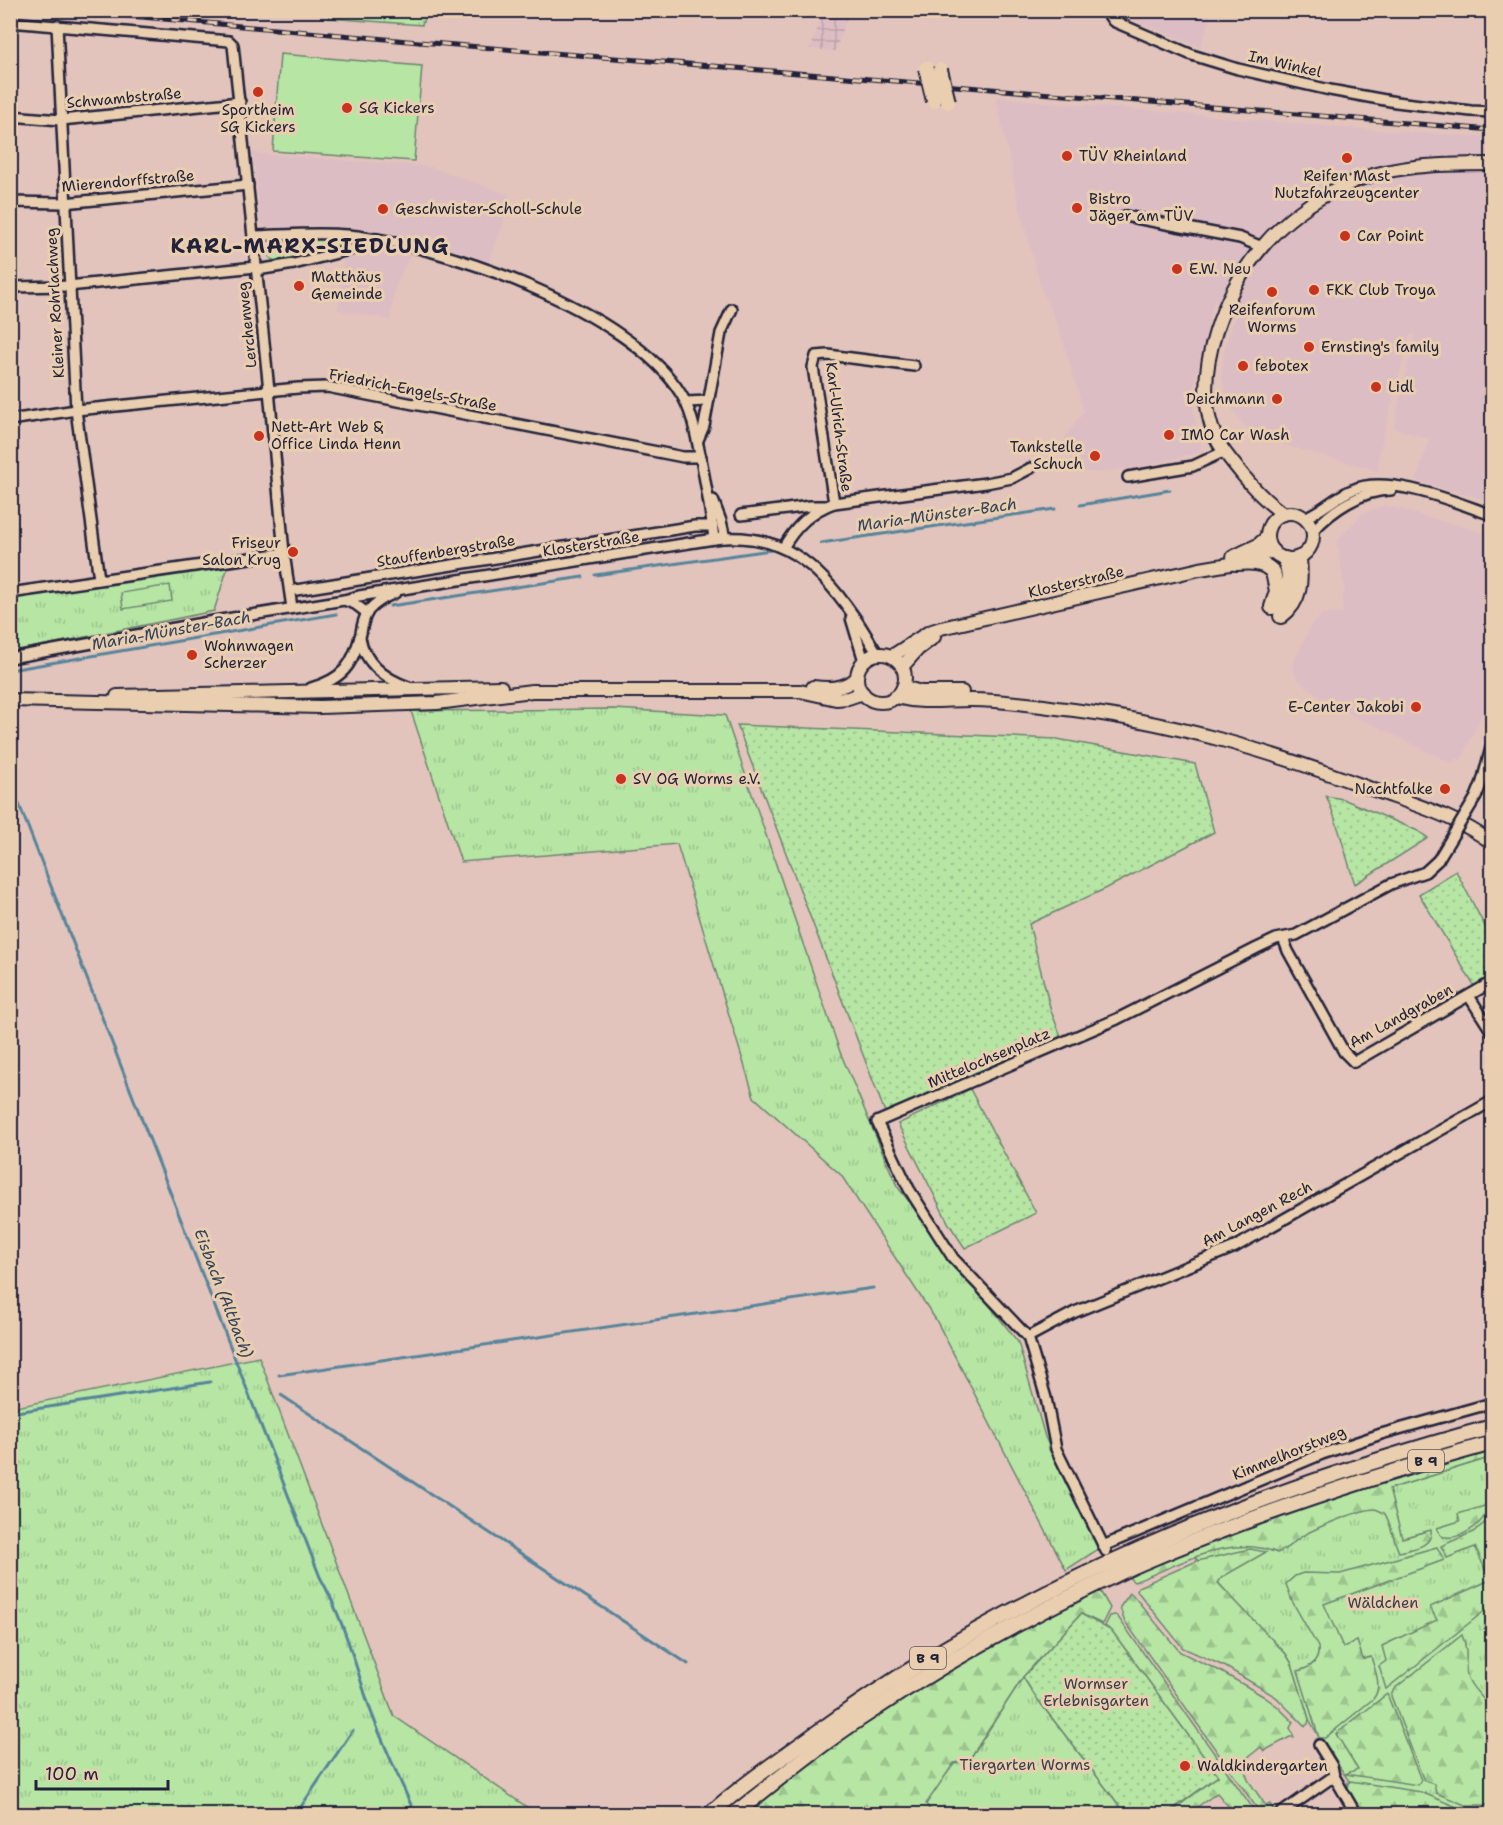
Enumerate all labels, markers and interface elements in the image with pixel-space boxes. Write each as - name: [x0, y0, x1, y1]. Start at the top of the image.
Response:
- street label: Im Winkel: [1246, 46, 1324, 82]
- street label: Schwambstraße: [66, 83, 182, 113]
- marker: Sportheim SG Kickers: [251, 85, 265, 99]
- place label: SG Kickers: [359, 98, 435, 118]
- place label: Sportheim SG Kickers: [220, 100, 296, 137]
- marker: SG Kickers: [340, 101, 354, 115]
- place label: TÜV Rheinland: [1079, 146, 1187, 166]
- marker: TÜV Rheinland: [1060, 149, 1074, 163]
- marker: Reifen Mast Nutzfahrzeugcenter: [1340, 151, 1354, 165]
- street label: Mierendorffstraße: [61, 165, 195, 197]
- place label: Reifen Mast Nutzfahrzeugcenter: [1274, 166, 1420, 203]
- place label: Bistro Jäger am TÜV: [1089, 189, 1193, 226]
- place label: Geschwister-Scholl-Schule: [395, 199, 582, 219]
- marker: Bistro Jäger am TÜV: [1070, 201, 1084, 215]
- marker: Geschwister-Scholl-Schule: [376, 202, 390, 216]
- place label: Car Point: [1357, 226, 1424, 246]
- street label: Kleiner Rohrlachweg: [41, 227, 69, 379]
- marker: Car Point: [1338, 229, 1352, 243]
- district label: KARL-MARX-SIEDLUNG: [170, 232, 450, 260]
- place label: E.W. Neu: [1189, 259, 1251, 279]
- marker: E.W. Neu: [1170, 262, 1184, 276]
- place label: Matthäus Gemeinde: [311, 267, 383, 304]
- marker: Matthäus Gemeinde: [292, 279, 306, 293]
- place label: FKK Club Troya: [1326, 280, 1436, 300]
- street label: Lerchenweg: [233, 281, 261, 369]
- marker: FKK Club Troya: [1307, 283, 1321, 297]
- marker: Reifenforum Worms: [1265, 285, 1279, 299]
- place label: Reifenforum Worms: [1229, 300, 1315, 337]
- place label: Ernsting's family: [1321, 337, 1439, 357]
- marker: Ernsting's family: [1302, 340, 1316, 354]
- place label: febotex: [1255, 356, 1309, 376]
- marker: febotex: [1236, 359, 1250, 373]
- street label: Karl-Ulrich-Straße: [821, 361, 857, 493]
- street label: Friedrich-Engels-Straße: [327, 364, 499, 416]
- place label: Lidl: [1388, 377, 1414, 397]
- marker: Lidl: [1369, 380, 1383, 394]
- place label: Deichmann: [1186, 389, 1265, 409]
- marker: Deichmann: [1270, 392, 1284, 406]
- place label: Nett-Art Web & Office Linda Henn: [271, 417, 401, 454]
- place label: IMO Car Wash: [1181, 425, 1290, 445]
- marker: IMO Car Wash: [1162, 428, 1176, 442]
- marker: Nett-Art Web & Office Linda Henn: [252, 429, 266, 443]
- place label: Tankstelle Schuch: [1010, 437, 1083, 474]
- marker: Tankstelle Schuch: [1088, 449, 1102, 463]
- water label: Maria-Münster-Bach: [856, 493, 1018, 536]
- street label: Klosterstraße: [541, 526, 641, 562]
- street label: Stauffenbergstraße: [375, 530, 517, 572]
- place label: Friseur Salon Krug: [202, 533, 281, 570]
- marker: Friseur Salon Krug: [286, 545, 300, 559]
- street label: Klosterstraße: [1026, 561, 1126, 603]
- water label: Maria-Münster-Bach: [90, 606, 252, 655]
- place label: Wohnwagen Scherzer: [204, 636, 294, 673]
- marker: Wohnwagen Scherzer: [185, 648, 199, 662]
- place label: E-Center Jakobi: [1288, 697, 1404, 717]
- marker: E-Center Jakobi: [1409, 700, 1423, 714]
- place label: SV OG Worms e.V.: [633, 769, 761, 789]
- marker: SV OG Worms e.V.: [614, 772, 628, 786]
- place label: Nachtfalke: [1355, 779, 1433, 799]
- marker: Nachtfalke: [1438, 782, 1452, 796]
- street label: Am Landgraben: [1346, 979, 1456, 1053]
- street label: Mittelochsenplatz: [925, 1023, 1053, 1093]
- street label: Am Langen Rech: [1198, 1177, 1316, 1251]
- water label: Eisbach (Altbach): [189, 1226, 258, 1361]
- street label: Kimmelhorstweg: [1229, 1421, 1349, 1485]
- road number: B 9: [1408, 1450, 1444, 1472]
- park label: Wäldchen: [1348, 1593, 1418, 1613]
- road number: B 9: [910, 1647, 946, 1669]
- park label: Wormser Erlebnisgarten: [1043, 1674, 1149, 1711]
- scale bar: [36, 1753, 168, 1791]
- park label: Tiergarten Worms: [960, 1755, 1090, 1775]
- place label: Waldkindergarten: [1197, 1756, 1328, 1776]
- marker: Waldkindergarten: [1178, 1759, 1192, 1773]
- text: 100 m: [45, 1762, 99, 1786]

